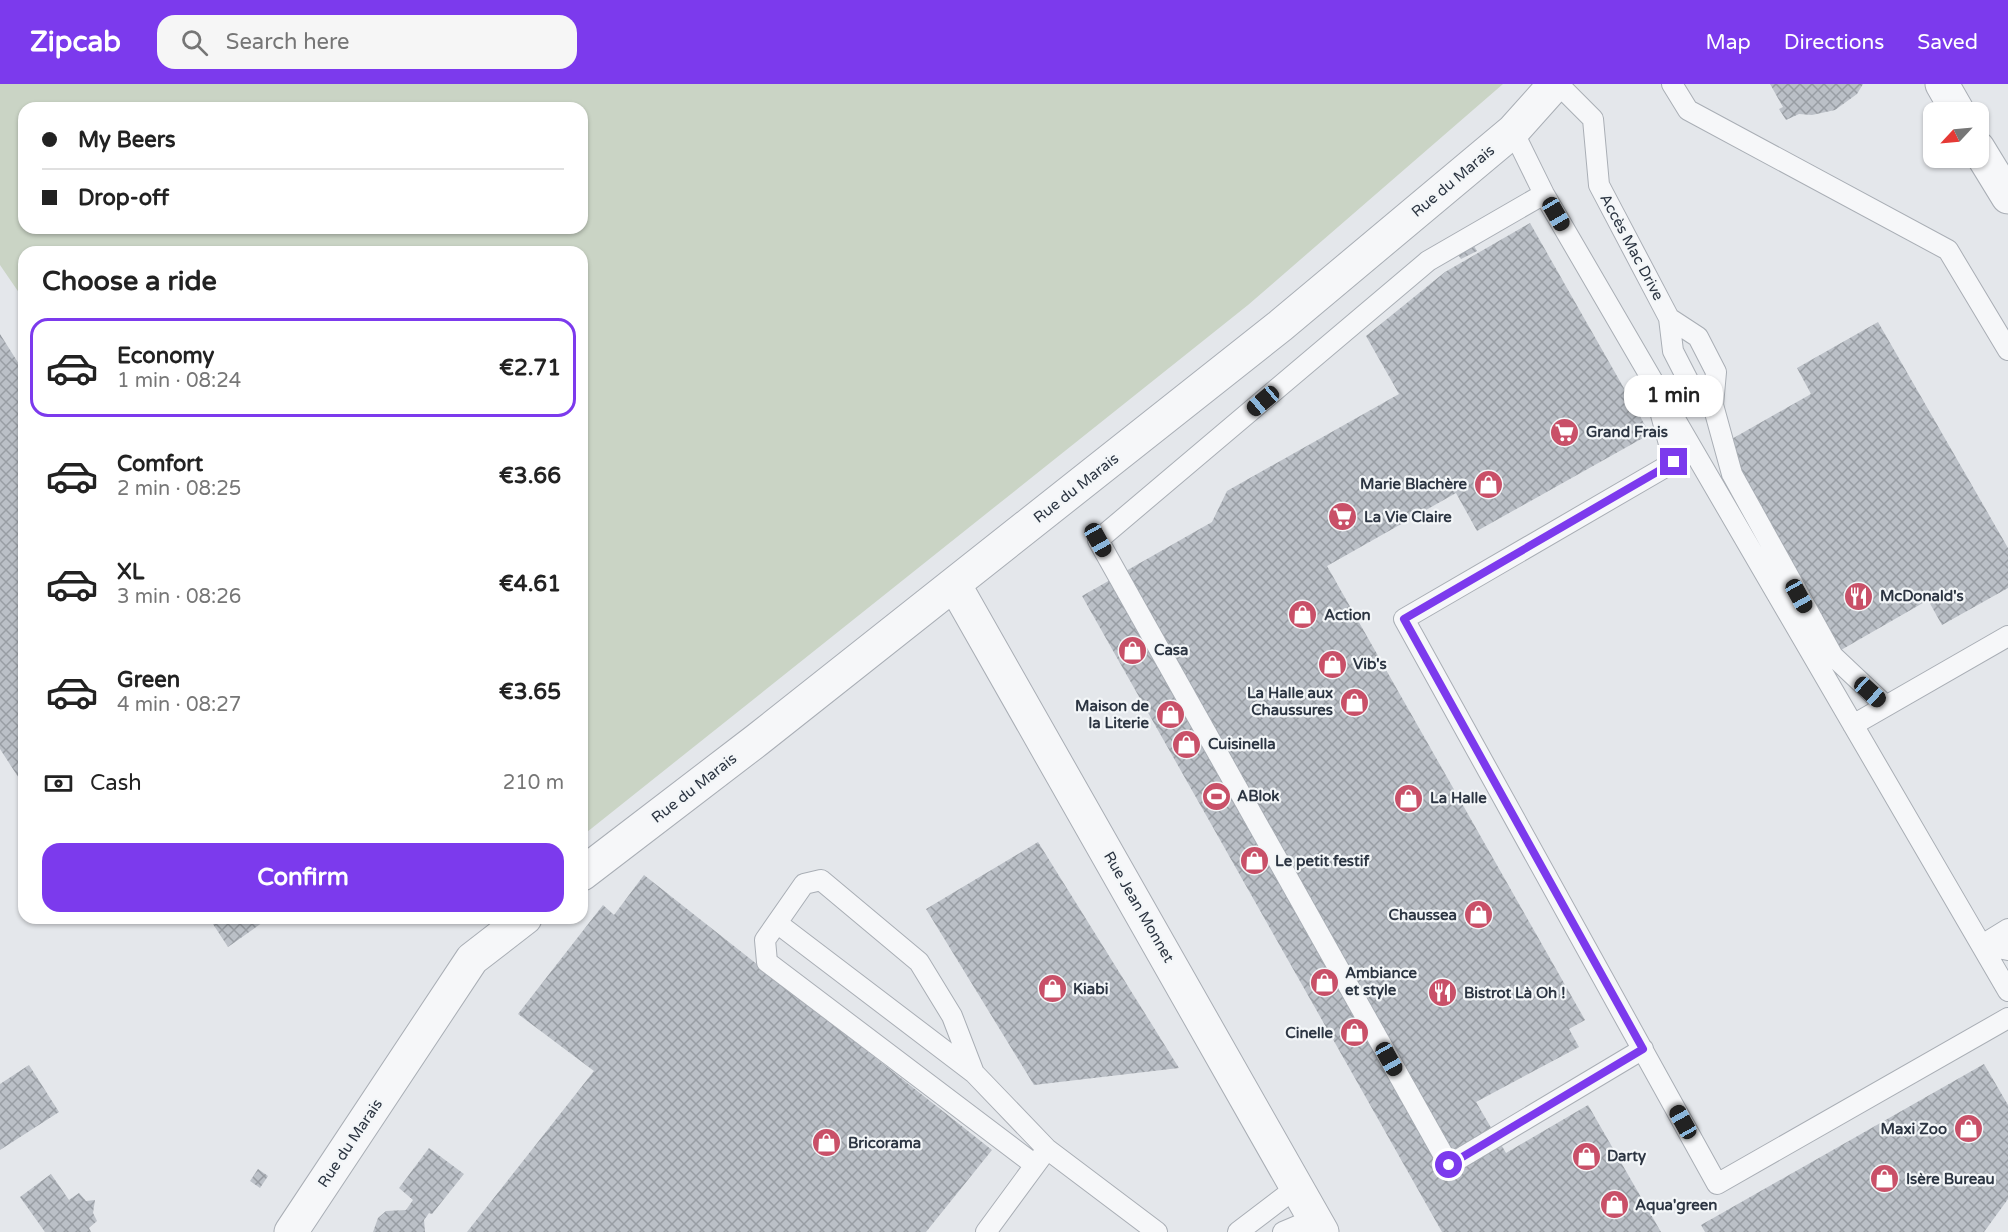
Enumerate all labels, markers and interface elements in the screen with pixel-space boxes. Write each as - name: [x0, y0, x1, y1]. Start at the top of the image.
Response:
- search box: [157, 15, 577, 69]
- text: Zipcab: [30, 25, 121, 59]
- icon: search: [178, 26, 211, 59]
- text: Search here: [226, 29, 350, 55]
- text: Map: [1705, 30, 1751, 55]
- text: Directions: [1784, 30, 1884, 55]
- text: Saved: [1917, 30, 1978, 55]
- north arrow: [1923, 102, 1989, 168]
- map controls: [1923, 102, 1989, 168]
- text: My Beers: [78, 127, 176, 153]
- street label: Rue du Marais: [1408, 141, 1498, 221]
- text: Drop-off: [78, 185, 169, 211]
- street label: Accès Mac Drive: [1596, 191, 1668, 303]
- car: [1539, 194, 1573, 234]
- text: Choose a ride: [42, 265, 217, 298]
- icon: car: [45, 341, 99, 395]
- text: Economy: [117, 343, 214, 369]
- text: €2.71: [499, 355, 561, 381]
- text: 1 min · 08:24: [117, 369, 241, 393]
- callout: 1 min: [1624, 375, 1724, 417]
- car: [1243, 383, 1283, 419]
- text: 1 min: [1647, 384, 1700, 408]
- supermarket icon: Grand Frais: [1549, 416, 1581, 448]
- place label: Grand Frais: [1586, 423, 1668, 441]
- route end: [1660, 448, 1687, 475]
- icon: car: [45, 449, 99, 503]
- street label: Rue du Marais: [1030, 449, 1122, 527]
- text: Comfort: [117, 451, 203, 477]
- text: €3.66: [499, 463, 561, 489]
- shop icon: Marie Blachère: [1472, 468, 1504, 500]
- place label: Marie Blachère: [1360, 475, 1467, 493]
- text: 2 min · 08:25: [117, 477, 241, 501]
- supermarket icon: La Vie Claire: [1327, 501, 1359, 533]
- place label: La Vie Claire: [1364, 508, 1452, 526]
- car: [1081, 520, 1115, 560]
- icon: car: [45, 557, 99, 611]
- text: XL: [117, 559, 144, 585]
- text: €4.61: [499, 571, 561, 597]
- car: [1782, 576, 1816, 616]
- restaurant icon: McDonald's: [1843, 580, 1875, 612]
- text: 3 min · 08:26: [117, 585, 241, 609]
- place label: McDonald's: [1880, 587, 1964, 605]
- shop icon: Action: [1287, 599, 1319, 631]
- place label: Action: [1324, 606, 1371, 624]
- shop icon: Casa: [1117, 634, 1149, 666]
- place label: Casa: [1154, 641, 1189, 659]
- shop icon: Vib's: [1316, 648, 1348, 680]
- place label: Vib's: [1353, 655, 1387, 673]
- icon: car: [45, 665, 99, 719]
- text: Green: [117, 667, 180, 693]
- car: [1851, 673, 1889, 711]
- text: €3.65: [499, 679, 561, 705]
- place label: La Halle aux Chaussures: [1247, 684, 1333, 719]
- shop icon: La Halle aux Chaussures: [1338, 686, 1370, 718]
- text: 4 min · 08:27: [117, 693, 241, 717]
- place label: Maison de la Literie: [1075, 697, 1150, 732]
- shop icon: Maison de la Literie: [1154, 699, 1186, 731]
- shop icon: Cuisinella: [1171, 728, 1203, 760]
- place label: Cuisinella: [1208, 735, 1276, 753]
- street label: Rue du Marais: [648, 749, 740, 827]
- icon: cash: [42, 767, 75, 800]
- text: Cash: [90, 770, 142, 796]
- text: 210 m: [503, 771, 564, 795]
- sports icon: ABlok: [1200, 780, 1232, 812]
- shop icon: La Halle: [1393, 782, 1425, 814]
- place label: ABlok: [1237, 787, 1280, 805]
- place label: La Halle: [1430, 789, 1487, 807]
- button: Confirm: [42, 843, 564, 912]
- shop icon: Le petit festif: [1238, 845, 1270, 877]
- street label: Rue Jean Monnet: [1100, 848, 1178, 966]
- place label: Le petit festif: [1275, 852, 1369, 871]
- shop icon: Chaussea: [1462, 899, 1494, 931]
- place label: Chaussea: [1389, 906, 1457, 924]
- place label: Ambiance et style: [1345, 964, 1418, 1000]
- shop icon: Ambiance et style: [1308, 966, 1340, 998]
- shop icon: Kiabi: [1036, 973, 1068, 1005]
- restaurant icon: Bistrot Là Oh !: [1427, 977, 1459, 1009]
- place label: Kiabi: [1073, 980, 1108, 998]
- place label: Bistrot Là Oh !: [1464, 984, 1565, 1002]
- shop icon: Cinelle: [1338, 1017, 1370, 1049]
- place label: Cinelle: [1285, 1024, 1334, 1042]
- car: [1372, 1039, 1406, 1079]
- street label: Rue du Marais: [314, 1095, 386, 1191]
- car: [1666, 1102, 1700, 1142]
- shop icon: Maxi Zoo: [1952, 1113, 1984, 1145]
- place label: Maxi Zoo: [1881, 1120, 1947, 1138]
- shop icon: Bricorama: [811, 1127, 843, 1159]
- place label: Bricorama: [848, 1134, 921, 1152]
- shop icon: Darty: [1570, 1140, 1602, 1172]
- place label: Darty: [1607, 1147, 1646, 1166]
- route start: [1435, 1151, 1462, 1178]
- shop icon: Isère Bureau: [1869, 1163, 1901, 1195]
- place label: Isère Bureau: [1906, 1170, 1995, 1188]
- shop icon: Aqua'green: [1598, 1189, 1630, 1221]
- place label: Aqua'green: [1635, 1196, 1717, 1215]

